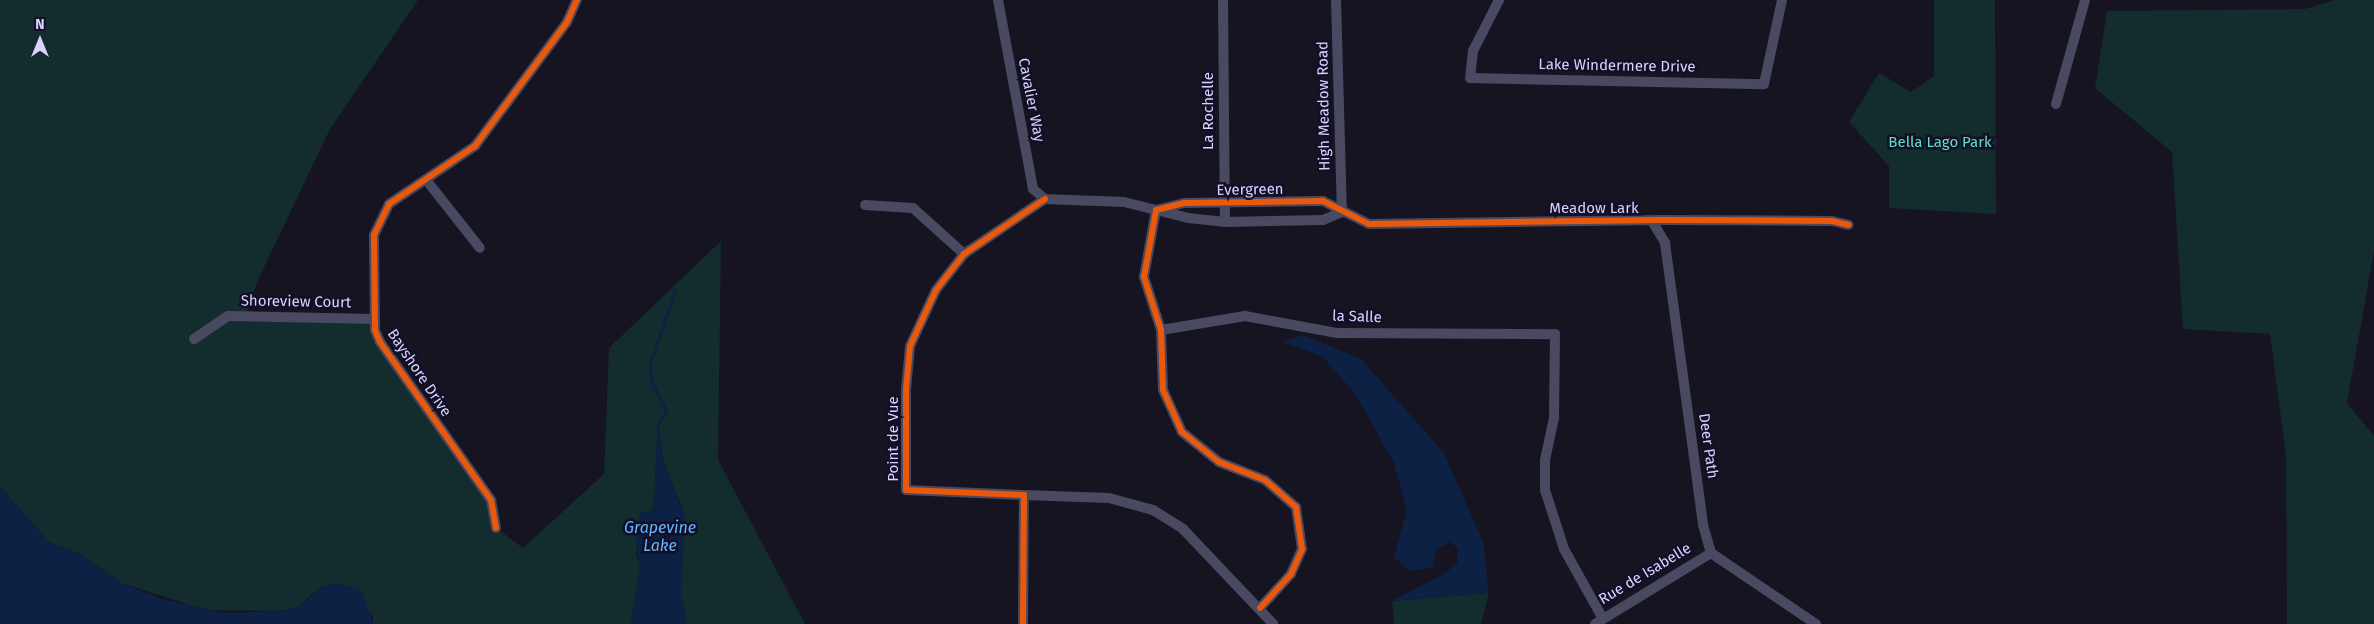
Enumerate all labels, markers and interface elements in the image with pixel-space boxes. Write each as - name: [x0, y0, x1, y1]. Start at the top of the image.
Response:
- north arrow: [15, 15, 65, 65]
- text: N: [35, 16, 45, 33]
- street label: High Meadow Road: [1314, 41, 1334, 171]
- street label: Cavalier Way: [1014, 56, 1048, 144]
- street label: Lake Windermere Drive: [1538, 56, 1696, 76]
- street label: La Rochelle: [1200, 72, 1218, 150]
- park label: Bella Lago Park: [1888, 134, 1992, 152]
- street label: Evergreen: [1216, 180, 1284, 200]
- street label: Meadow Lark: [1549, 200, 1639, 218]
- street label: Shoreview Court: [241, 292, 351, 312]
- street label: la Salle: [1332, 307, 1382, 327]
- street label: Bayshore Drive: [383, 326, 455, 420]
- street label: Point de Vue: [885, 396, 903, 482]
- street label: Deer Path: [1694, 412, 1722, 480]
- water label: Grapevine Lake: [624, 518, 696, 556]
- street label: Rue de Isabelle: [1596, 539, 1694, 609]

